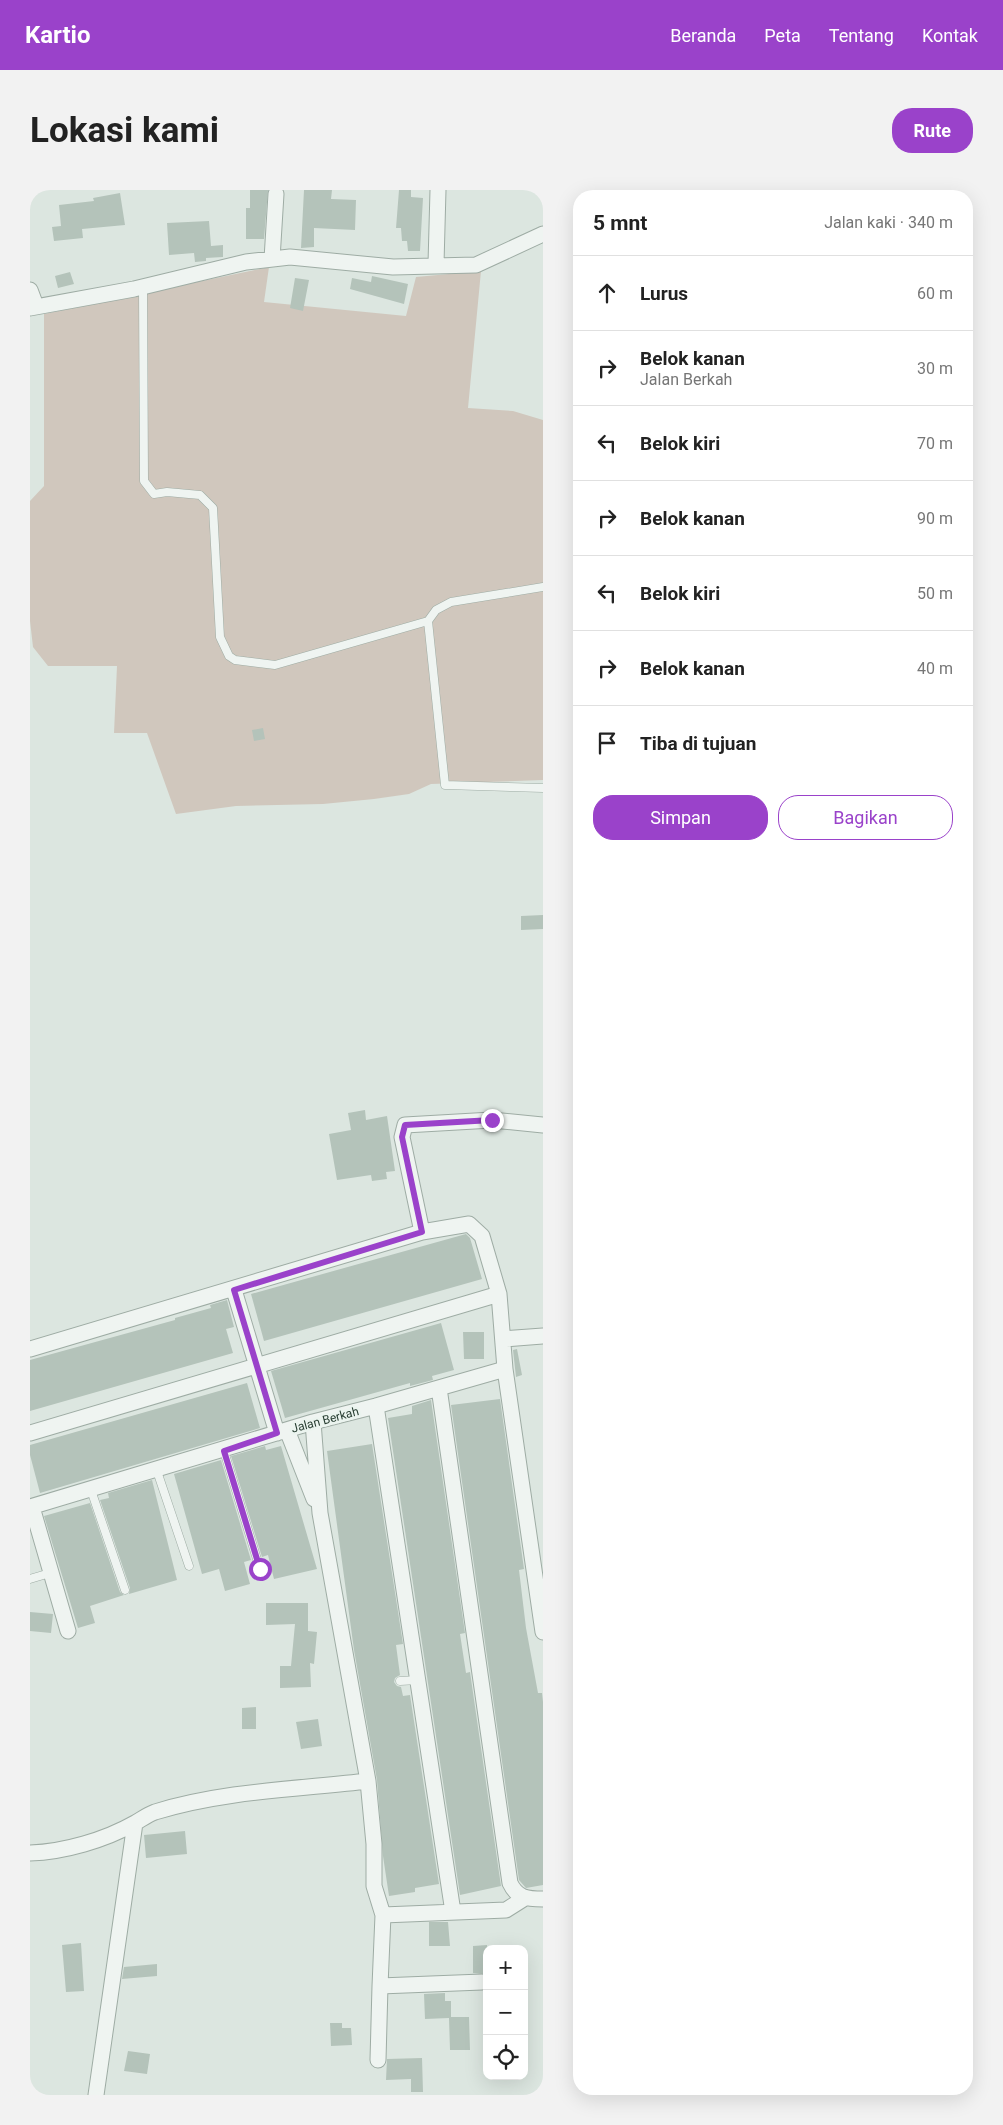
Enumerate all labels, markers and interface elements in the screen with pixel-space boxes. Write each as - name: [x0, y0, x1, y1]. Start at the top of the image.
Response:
- text: Kartio: [25, 21, 91, 49]
- text: Beranda: [670, 25, 736, 46]
- text: Peta: [764, 25, 801, 46]
- text: Tentang: [829, 25, 894, 46]
- text: Kontak: [922, 25, 978, 46]
- button: Rute: [892, 108, 973, 153]
- text: Lokasi kami: [30, 110, 219, 151]
- text: 5 mnt: [593, 211, 647, 235]
- text: Jalan kaki · 340 m: [824, 213, 953, 232]
- icon: ahead: [593, 279, 621, 307]
- text: Lurus: [640, 282, 688, 305]
- text: 60 m: [917, 284, 953, 303]
- text: Belok kanan: [640, 347, 745, 370]
- icon: right: [593, 354, 621, 382]
- text: 30 m: [917, 359, 953, 378]
- text: Jalan Berkah: [640, 370, 732, 389]
- icon: left: [593, 429, 621, 457]
- text: Belok kiri: [640, 432, 720, 455]
- text: 70 m: [917, 434, 953, 453]
- icon: right: [593, 504, 621, 532]
- text: Belok kanan: [640, 507, 745, 530]
- text: 90 m: [917, 509, 953, 528]
- icon: left: [593, 579, 621, 607]
- text: Belok kiri: [640, 582, 720, 605]
- text: 50 m: [917, 584, 953, 603]
- icon: right: [593, 654, 621, 682]
- text: Belok kanan: [640, 657, 745, 680]
- text: 40 m: [917, 659, 953, 678]
- icon: arrive: [593, 729, 621, 757]
- text: Tiba di tujuan: [640, 732, 756, 755]
- button: Simpan: [593, 795, 768, 840]
- button: Bagikan: [778, 795, 953, 840]
- route end: [481, 1109, 504, 1132]
- street label: Jalan Berkah: [290, 1404, 360, 1436]
- route start: [249, 1558, 272, 1581]
- map controls: [483, 1945, 528, 2080]
- button: +: [483, 1945, 528, 1990]
- button: −: [483, 1990, 528, 2035]
- button: locate: [483, 2035, 528, 2080]

